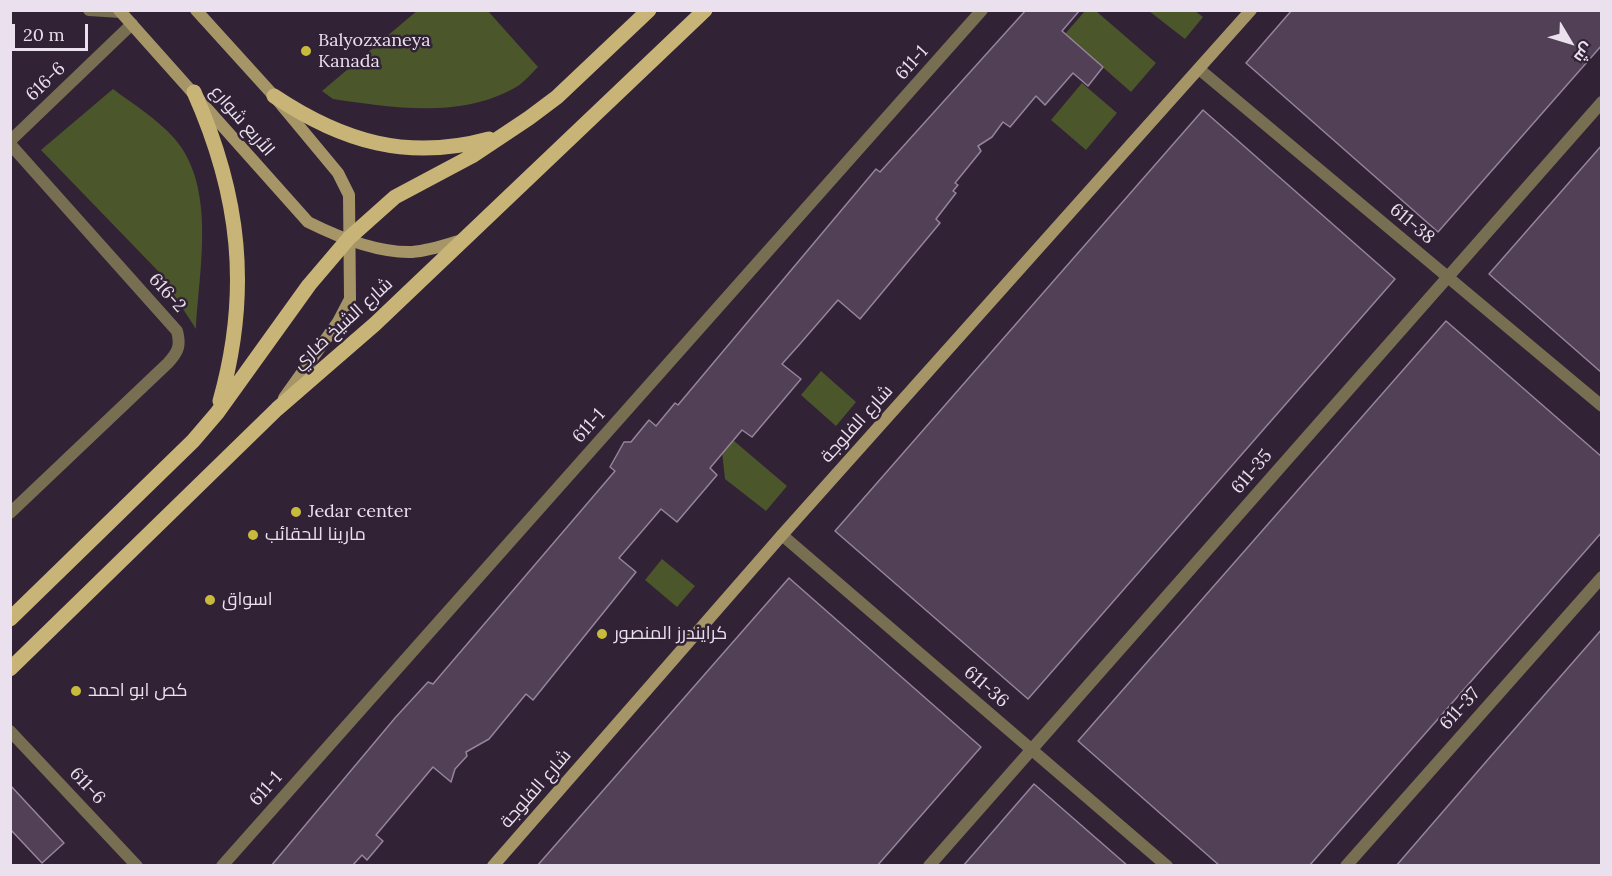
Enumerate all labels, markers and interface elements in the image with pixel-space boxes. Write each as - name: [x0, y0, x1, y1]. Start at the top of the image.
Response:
- scale bar: [15, 12, 92, 50]
- north arrow: [1540, 12, 1600, 72]
- text: 20 m: [23, 23, 65, 46]
- place label: Balyozxaneya Kanada: [318, 30, 431, 72]
- text: ش: [1570, 39, 1598, 67]
- street label: 611-1: [891, 42, 933, 84]
- marker: Balyozxaneya Kanada: [299, 44, 313, 58]
- street label: 616-6: [22, 58, 70, 106]
- street label: الأربع شوارع: [205, 81, 279, 161]
- street label: 611-38: [1385, 199, 1439, 249]
- street label: 616-2: [144, 269, 190, 317]
- street label: شارع الشيخ ضاري: [289, 273, 397, 375]
- street label: شارع الفلوجة: [816, 381, 898, 467]
- street label: 611-1: [568, 405, 610, 447]
- street label: 611-35: [1227, 445, 1277, 499]
- place label: Jedar center: [308, 501, 411, 523]
- marker: Jedar center: [289, 505, 303, 519]
- place label: مارينا للحقائب: [265, 524, 366, 546]
- marker: مارينا للحقائب: [246, 528, 260, 542]
- place label: اسواق: [222, 589, 273, 611]
- marker: اسواق: [203, 593, 217, 607]
- place label: كرايندرز المنصور: [614, 623, 727, 645]
- marker: كرايندرز المنصور: [595, 627, 609, 641]
- street label: 611-36: [959, 662, 1013, 712]
- place label: كص ابو احمد: [88, 680, 187, 702]
- street label: 611-37: [1435, 683, 1485, 735]
- marker: كص ابو احمد: [69, 684, 83, 698]
- street label: شارع الفلوجة: [496, 745, 576, 833]
- street label: 611-6: [65, 763, 109, 809]
- street label: 611-1: [245, 768, 287, 810]

